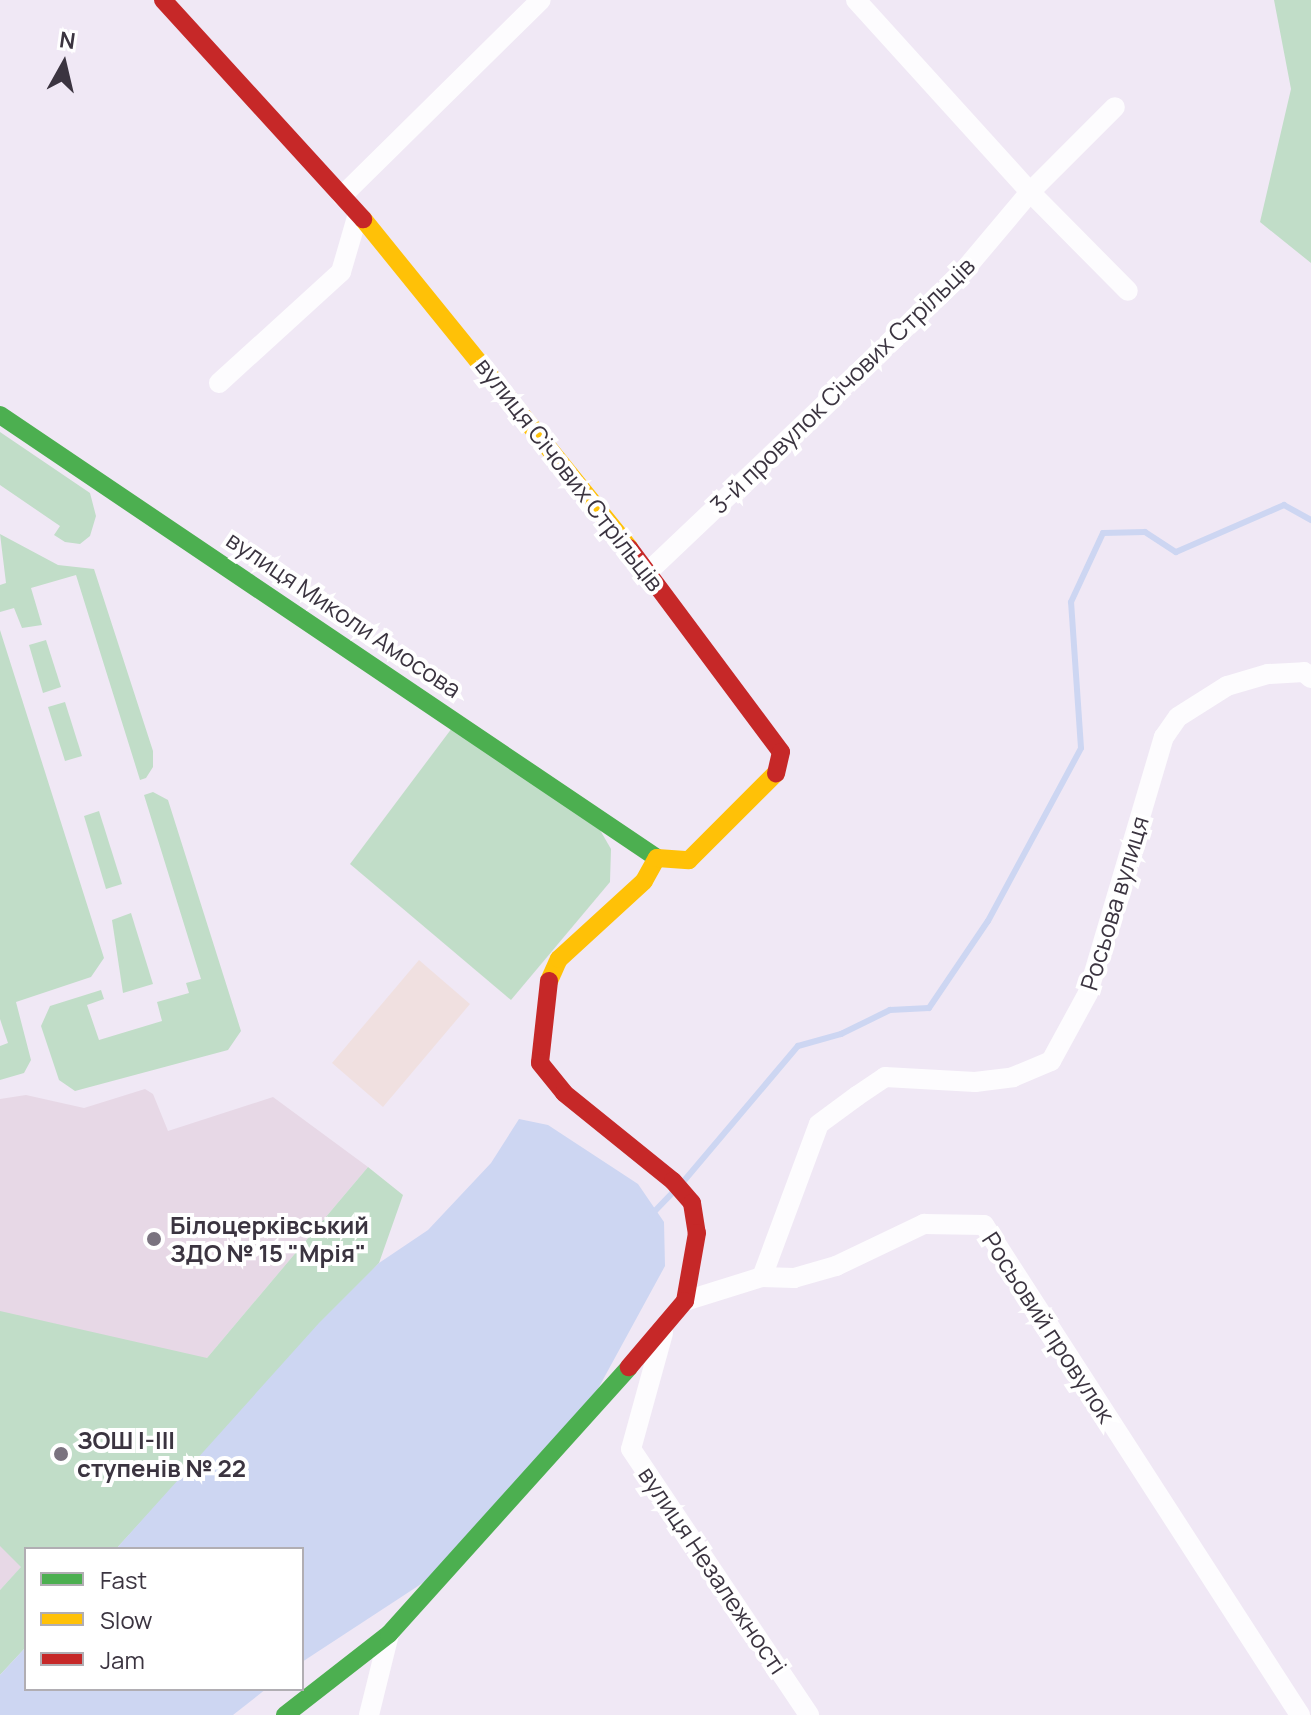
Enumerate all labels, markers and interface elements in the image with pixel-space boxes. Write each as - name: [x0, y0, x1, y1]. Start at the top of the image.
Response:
- north arrow: [24, 24, 104, 104]
- text: N: [57, 24, 77, 56]
- street label: 3-й провулок Січових Стрільців: [704, 251, 980, 519]
- street label: вулиця Січових Стрільців: [470, 352, 670, 596]
- street label: вулиця Миколи Амосова: [221, 525, 467, 703]
- street label: Росьова вулиця: [1074, 812, 1154, 994]
- place label: Білоцерківський ЗДО № 15 "Мрія": [170, 1211, 369, 1267]
- street label: Росьовий провулок: [977, 1226, 1121, 1428]
- marker: Білоцерківський ЗДО № 15 "Мрія": [145, 1230, 163, 1248]
- place label: ЗОШ І-ІІІ ступенів № 22: [77, 1426, 246, 1482]
- marker: ЗОШ І-ІІІ ступенів № 22: [52, 1445, 70, 1463]
- street label: вулиця Незалежності: [633, 1461, 793, 1679]
- legend: [24, 1547, 304, 1691]
- text: Fast: [100, 1563, 147, 1596]
- text: Slow: [100, 1603, 153, 1636]
- text: Jam: [100, 1643, 145, 1676]

